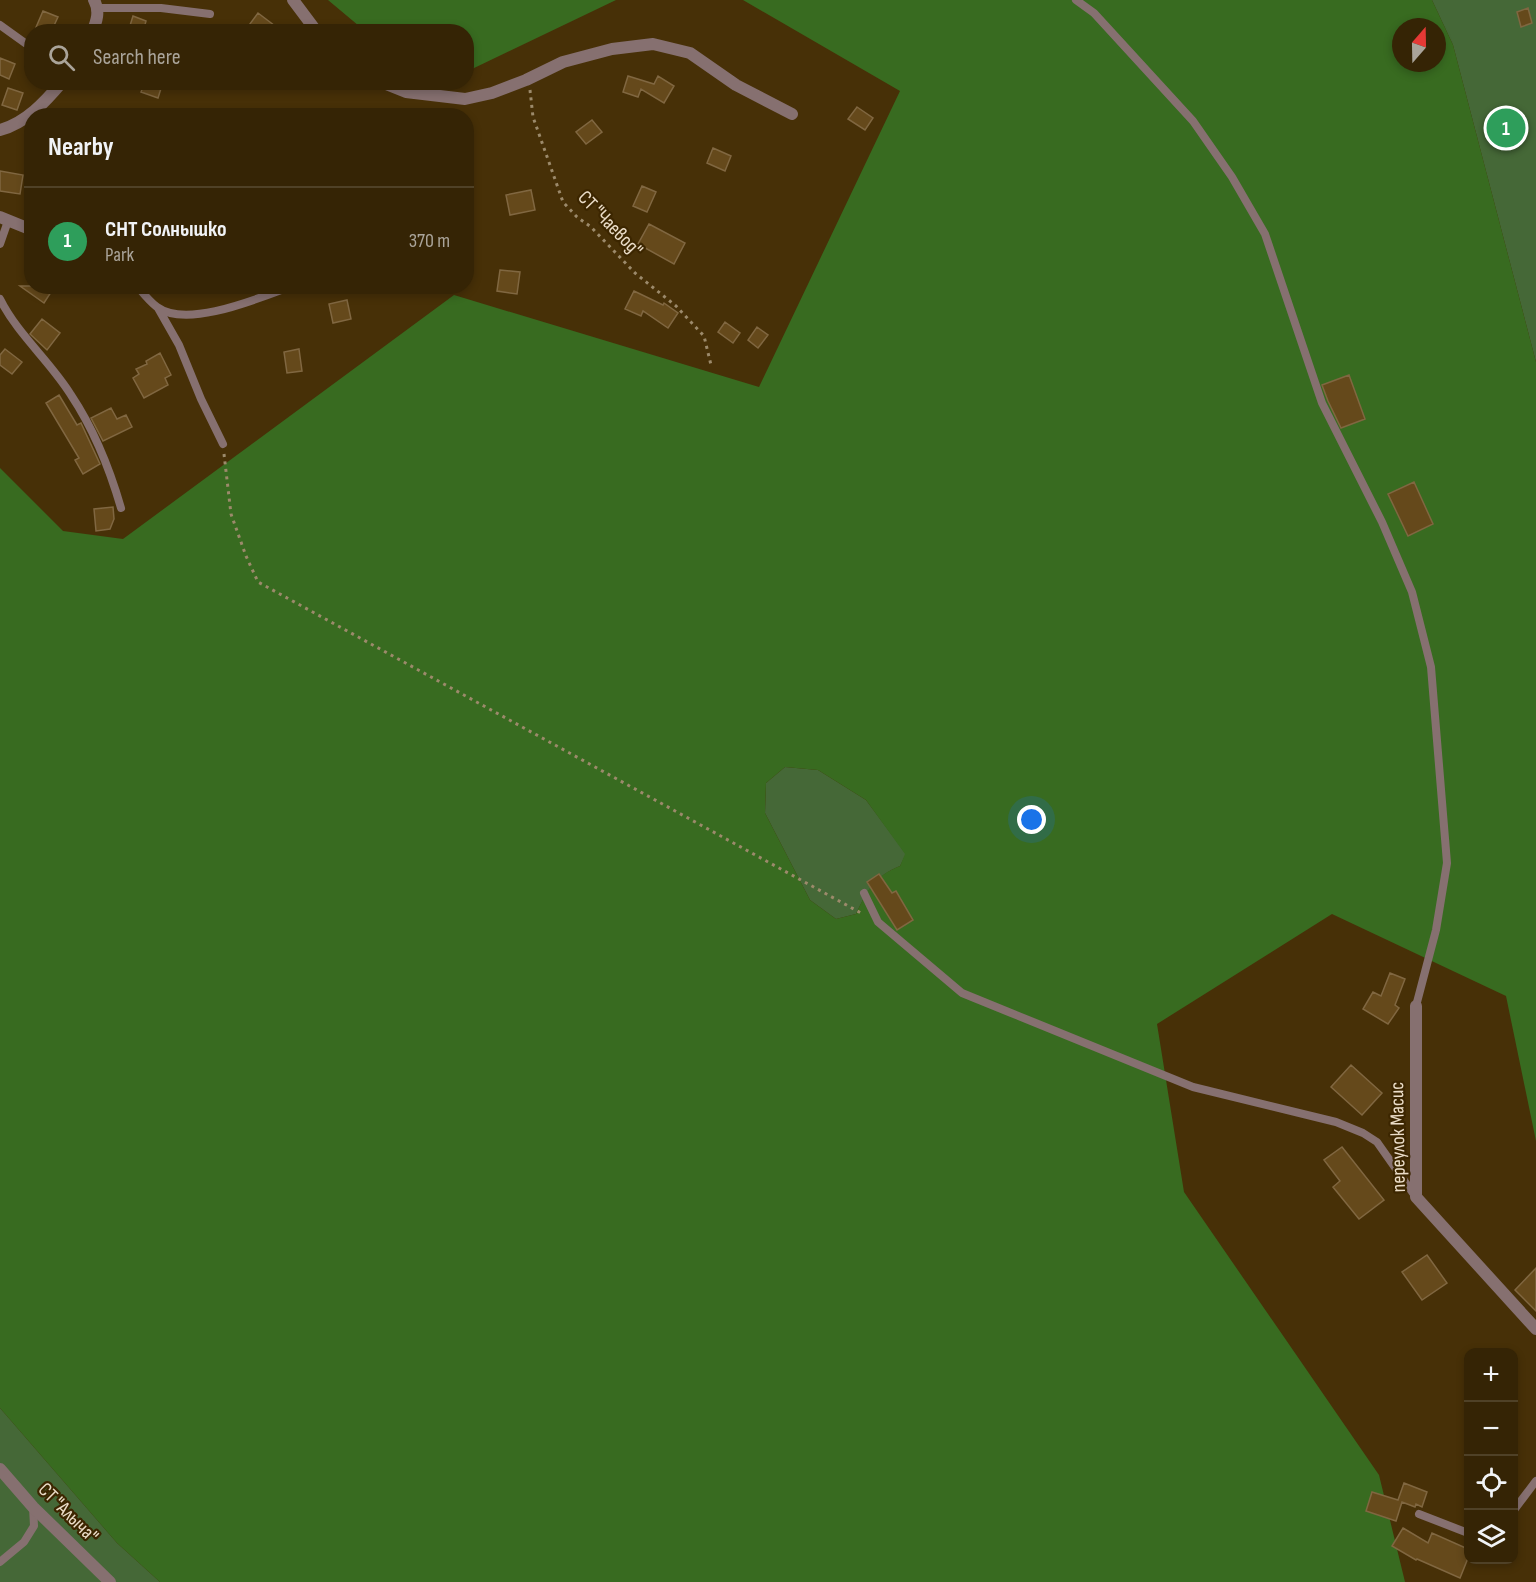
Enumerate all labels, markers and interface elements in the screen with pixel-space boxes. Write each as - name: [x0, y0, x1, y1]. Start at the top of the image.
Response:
- north arrow: [1392, 18, 1446, 72]
- search box: [24, 24, 474, 90]
- icon: search: [45, 41, 78, 74]
- text: Search here: [93, 44, 180, 71]
- pin: 1: [1486, 106, 1526, 150]
- text: Nearby: [48, 132, 114, 163]
- street label: СТ "Чаевод": [573, 186, 647, 262]
- text: СНТ Солнышко: [105, 216, 227, 243]
- text: 1: [64, 229, 71, 253]
- text: 370 m: [409, 229, 450, 253]
- text: Park: [105, 243, 134, 267]
- your location: [1017, 805, 1046, 834]
- street label: переулок Масис: [1385, 1082, 1411, 1192]
- map controls: [1464, 1348, 1518, 1564]
- button: +: [1464, 1348, 1518, 1402]
- button: −: [1464, 1402, 1518, 1456]
- button: locate: [1464, 1456, 1518, 1510]
- street label: СТ "Алыча": [33, 1478, 103, 1548]
- button: layers: [1464, 1510, 1518, 1564]

